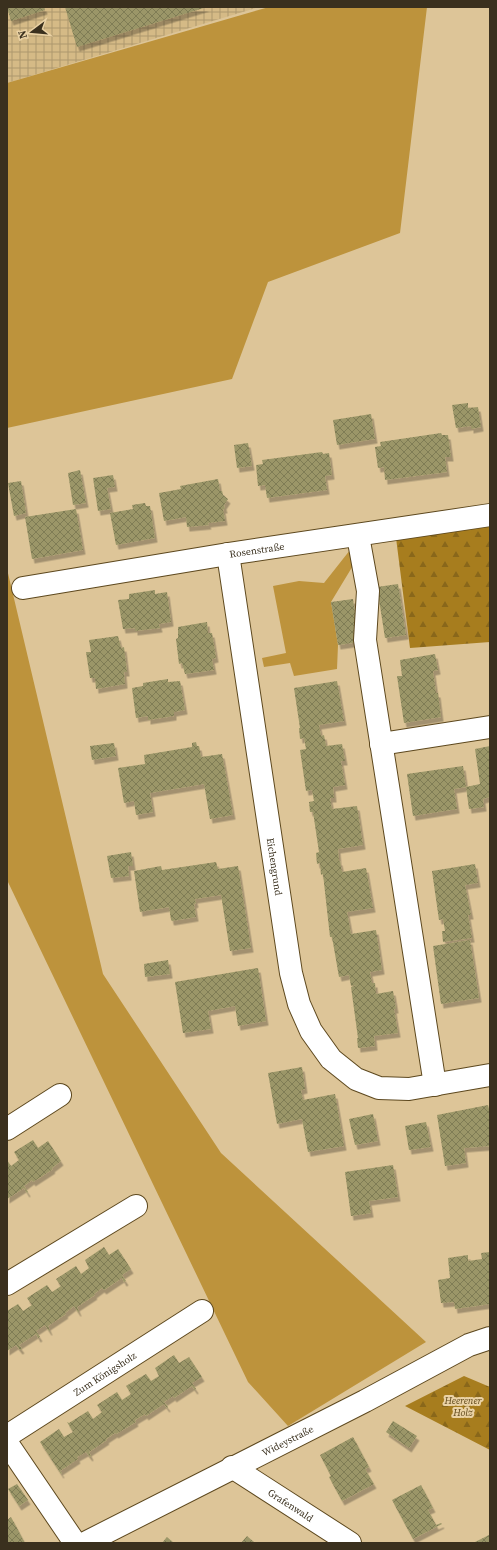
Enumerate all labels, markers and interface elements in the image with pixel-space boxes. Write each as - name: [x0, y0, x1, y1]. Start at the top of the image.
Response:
- north arrow: [12, 12, 52, 52]
- text: N: [15, 29, 31, 41]
- street label: Rosenstraße: [229, 540, 285, 561]
- street label: Eichengrund: [264, 837, 285, 897]
- street label: Zum Königsholz: [71, 1349, 139, 1399]
- park label: Heerener Holz: [444, 1394, 482, 1419]
- street label: Wideystraße: [260, 1422, 316, 1459]
- street label: Grafenwald: [265, 1486, 316, 1525]

